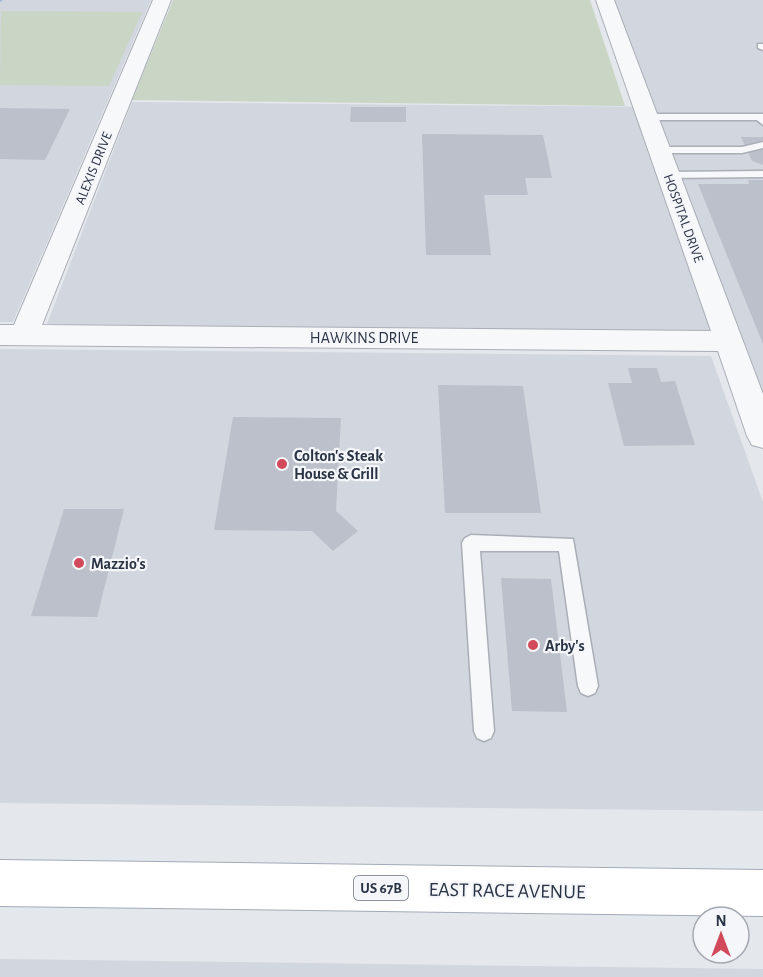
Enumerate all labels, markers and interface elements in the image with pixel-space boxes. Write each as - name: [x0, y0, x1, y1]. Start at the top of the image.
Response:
- street label: ALEXIS DRIVE: [73, 130, 115, 207]
- street label: HOSPITAL DRIVE: [661, 172, 706, 265]
- street label: HAWKINS DRIVE: [310, 330, 418, 346]
- place label: Colton's Steak House & Grill: [294, 448, 383, 482]
- marker: Colton's Steak House & Grill: [275, 457, 289, 471]
- marker: Mazzio's: [72, 556, 86, 570]
- place label: Mazzio's: [91, 556, 146, 572]
- marker: Arby's: [526, 638, 540, 652]
- place label: Arby's: [545, 638, 585, 655]
- road number: US 67B: [354, 876, 408, 900]
- street label: EAST RACE AVENUE: [428, 880, 586, 902]
- north arrow: [691, 905, 751, 965]
- text: N: [715, 913, 727, 929]

